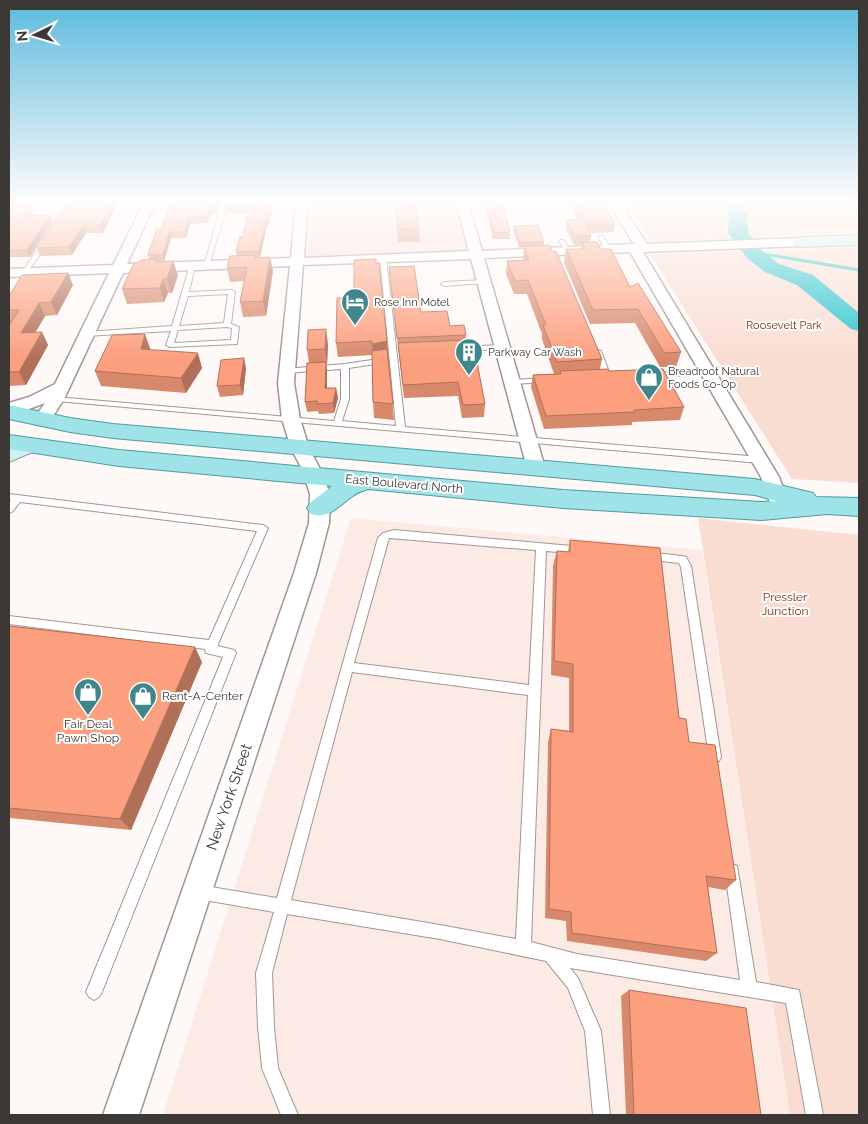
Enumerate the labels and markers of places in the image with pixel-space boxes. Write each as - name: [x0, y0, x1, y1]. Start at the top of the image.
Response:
- hotel icon: Rose Inn Motel: [340, 287, 370, 326]
- place label: Rose Inn Motel: [374, 296, 450, 309]
- building icon: Parkway Car Wash: [454, 337, 484, 376]
- place label: Parkway Car Wash: [488, 346, 582, 359]
- shop icon: Breadroot Natural Foods Co-Op: [634, 362, 664, 401]
- place label: Breadroot Natural Foods Co-Op: [668, 365, 759, 391]
- shop icon: Fair Deal Pawn Shop: [73, 677, 103, 716]
- shop icon: Rent-A-Center: [128, 681, 158, 720]
- place label: Rent-A-Center: [162, 689, 244, 703]
- place label: Fair Deal Pawn Shop: [57, 717, 119, 745]

